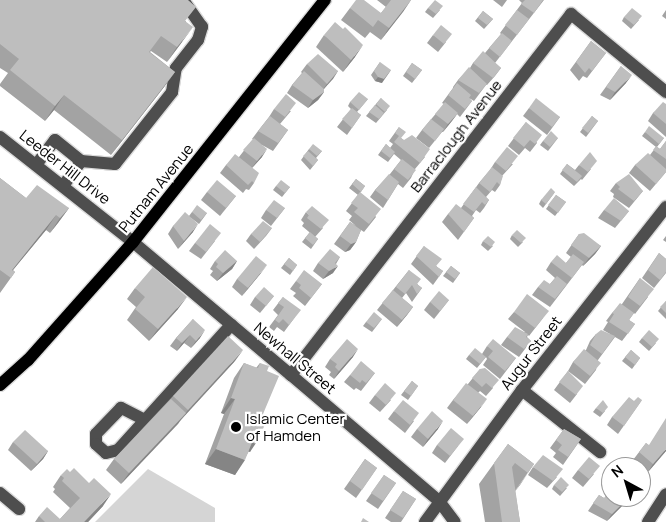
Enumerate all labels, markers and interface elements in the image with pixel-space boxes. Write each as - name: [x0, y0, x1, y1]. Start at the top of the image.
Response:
- street label: Barraclough Avenue: [406, 76, 506, 196]
- street label: Leeder Hill Drive: [16, 126, 114, 208]
- street label: Putnam Avenue: [115, 140, 197, 236]
- street label: Augur Street: [497, 313, 565, 393]
- street label: Newhall Street: [250, 318, 340, 398]
- place label: Islamic Center of Hamden: [246, 409, 345, 444]
- marker: Islamic Center of Hamden: [230, 421, 242, 433]
- north arrow: [601, 457, 651, 507]
- text: N: [607, 460, 627, 481]

